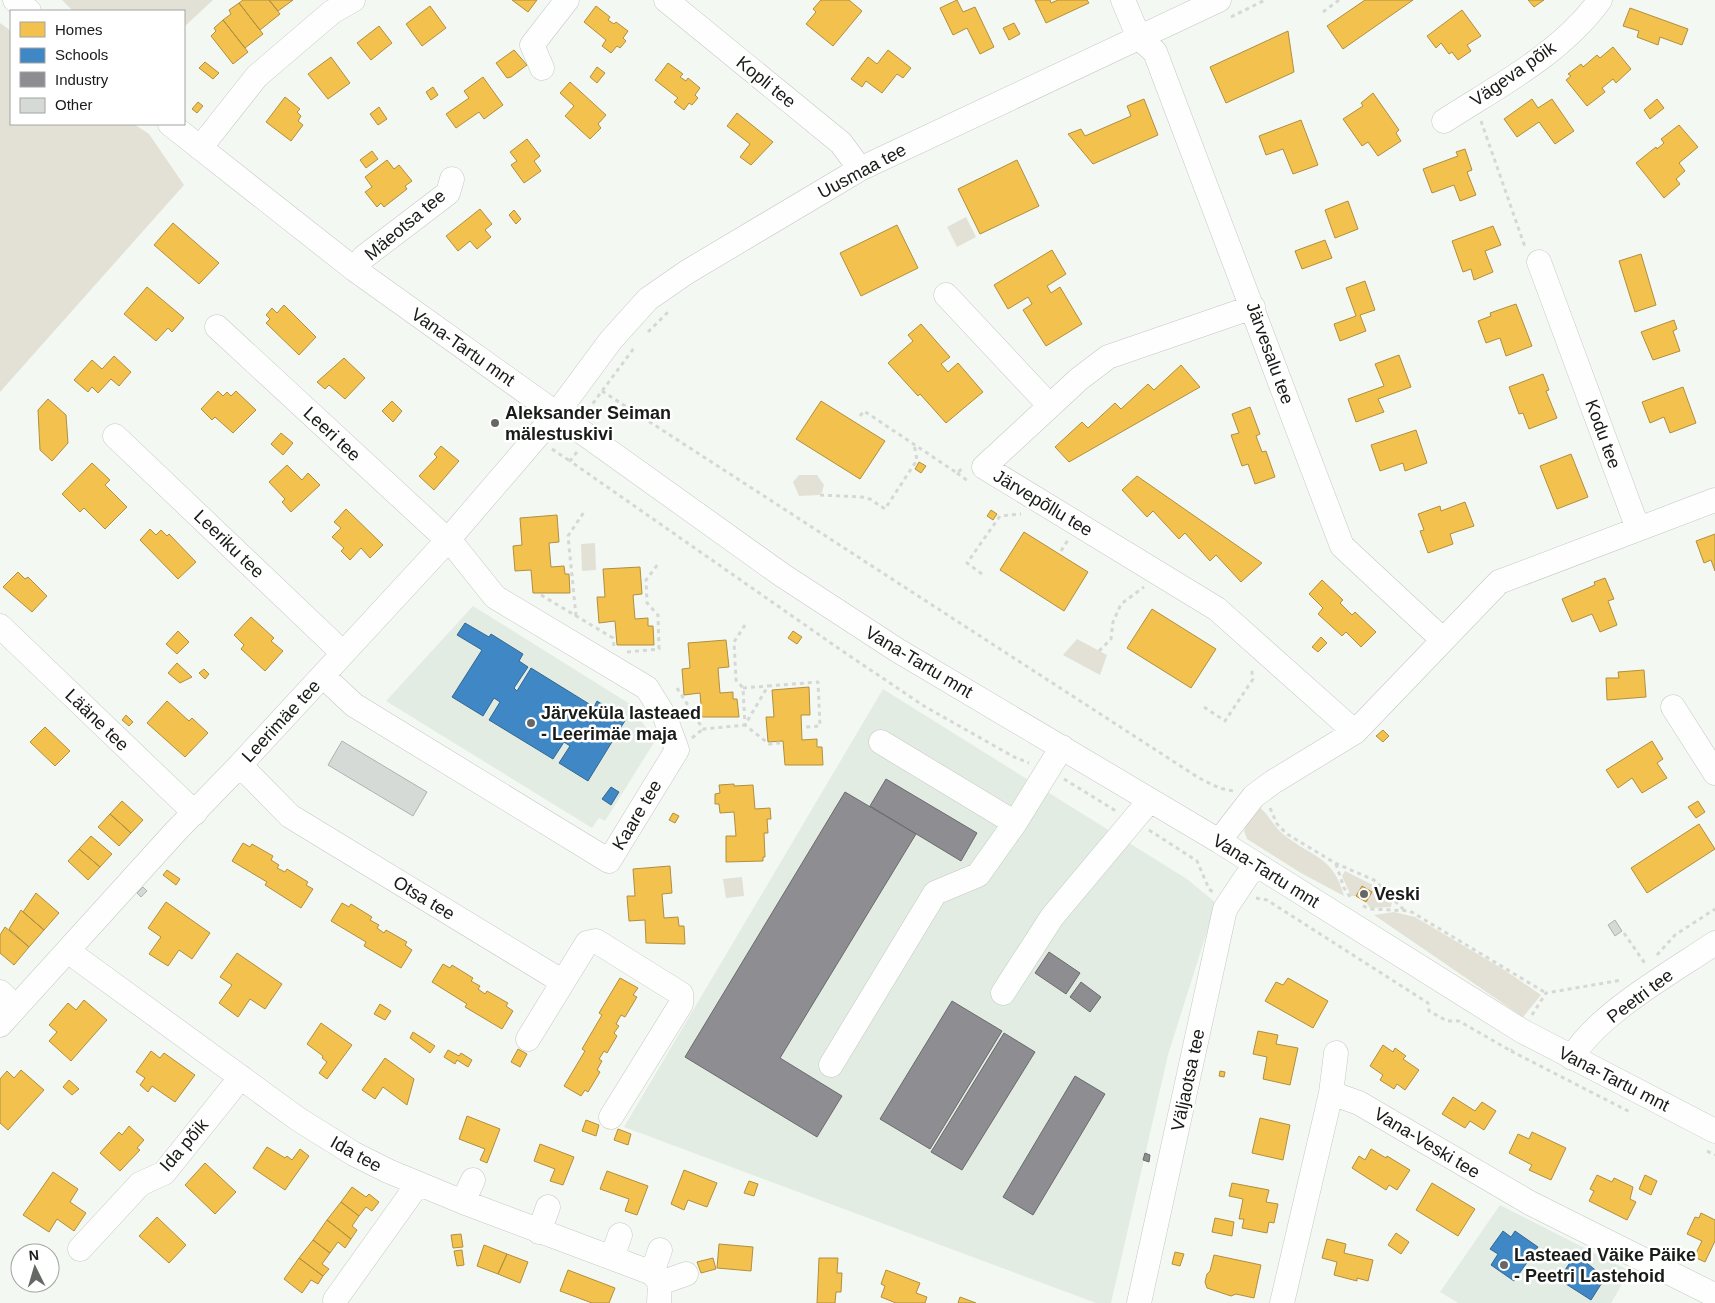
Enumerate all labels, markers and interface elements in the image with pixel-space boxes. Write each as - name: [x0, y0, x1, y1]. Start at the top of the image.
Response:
- legend: [10, 10, 185, 125]
- text: Homes: [55, 21, 103, 38]
- street label: Vägeva põik: [1467, 37, 1560, 111]
- text: Schools: [55, 46, 108, 63]
- street label: Kopli tee: [732, 52, 800, 112]
- text: Industry: [55, 71, 109, 88]
- text: Other: [55, 96, 93, 113]
- street label: Uusmaa tee: [814, 139, 910, 203]
- street label: Mäeotsa tee: [361, 186, 449, 264]
- street label: Järvesalu tee: [1242, 299, 1298, 407]
- street label: Vana-Tartu mnt: [407, 304, 519, 390]
- street label: Kodu tee: [1581, 397, 1625, 471]
- street label: Leeri tee: [300, 403, 364, 465]
- place label: Aleksander Seiman mälestuskivi: [505, 403, 671, 444]
- marker: Aleksander Seiman mälestuskivi: [489, 417, 501, 429]
- street label: Järvepõllu tee: [990, 466, 1096, 540]
- street label: Leeriku tee: [190, 506, 268, 582]
- street label: Vana-Tartu mnt: [862, 622, 976, 702]
- street label: Leerimäe tee: [238, 676, 324, 766]
- street label: Lääne tee: [61, 685, 133, 755]
- place label: Järveküla lasteaed - Leerimäe maja: [541, 703, 701, 744]
- marker: Järveküla lasteaed - Leerimäe maja: [525, 717, 537, 729]
- street label: Kaare tee: [608, 776, 666, 854]
- street label: Vana-Tartu mnt: [1209, 830, 1323, 912]
- street label: Otsa tee: [390, 872, 458, 924]
- place label: Veski: [1374, 884, 1420, 904]
- marker: Veski: [1358, 888, 1370, 900]
- street label: Peetri tee: [1603, 965, 1677, 1027]
- street label: Väljaotsa tee: [1167, 1027, 1209, 1133]
- street label: Vana-Tartu mnt: [1555, 1042, 1673, 1116]
- street label: Vana-Veski tee: [1371, 1104, 1483, 1182]
- street label: Ida põik: [156, 1114, 213, 1175]
- street label: Ida tee: [327, 1132, 385, 1176]
- north arrow: [10, 1243, 60, 1293]
- place label: Lasteaed Väike Päike - Peetri Lastehoid: [1514, 1245, 1696, 1286]
- text: N: [28, 1247, 40, 1263]
- marker: Lasteaed Väike Päike - Peetri Lastehoid: [1498, 1259, 1510, 1271]

